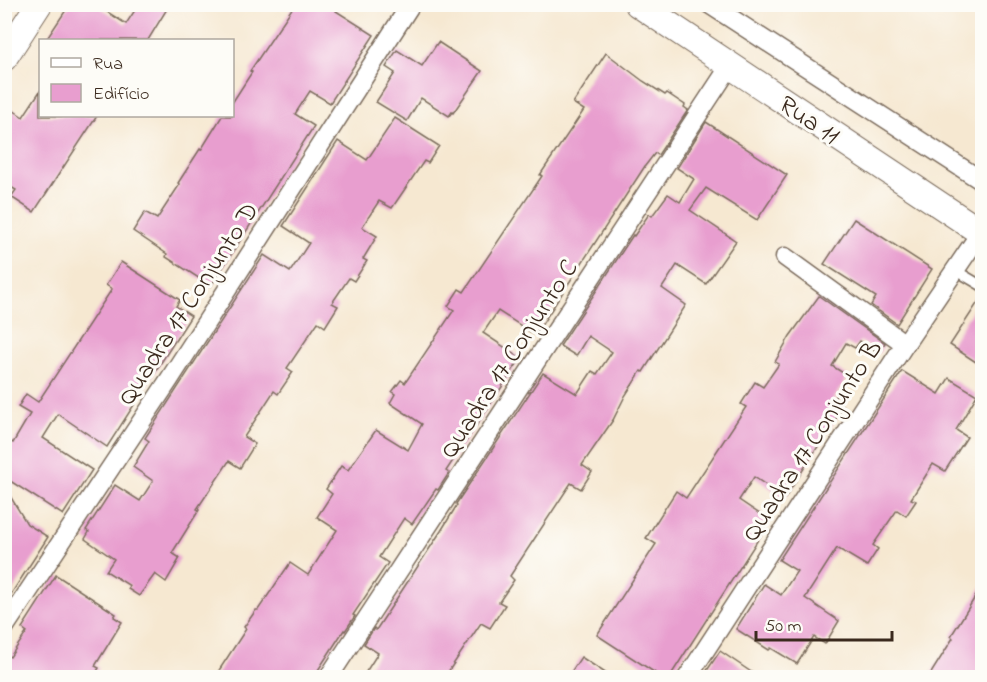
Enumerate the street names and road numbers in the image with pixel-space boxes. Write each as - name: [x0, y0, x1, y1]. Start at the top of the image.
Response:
- street label: Rua 11: [770, 87, 846, 156]
- street label: Quadra 17 Conjunto D: [109, 196, 270, 414]
- street label: Quadra 17 Conjunto C: [432, 253, 589, 467]
- street label: Quadra 17 Conjunto B: [734, 333, 893, 550]

